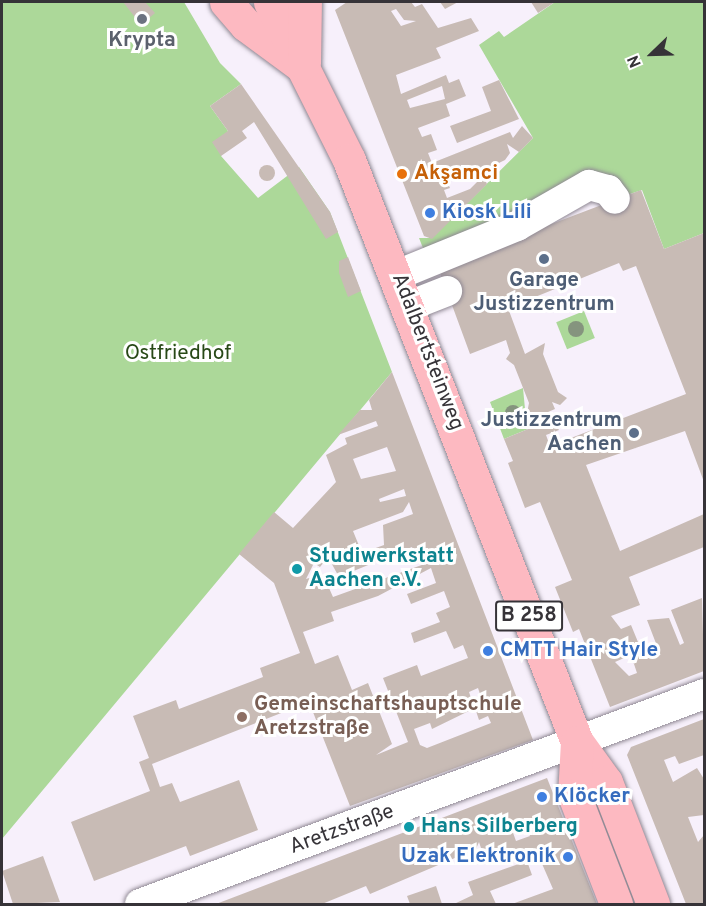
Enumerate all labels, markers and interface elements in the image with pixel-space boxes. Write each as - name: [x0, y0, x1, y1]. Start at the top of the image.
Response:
- marker: Krypta: [135, 12, 149, 26]
- north arrow: [622, 24, 682, 84]
- place label: Krypta: [108, 28, 176, 54]
- text: N: [624, 52, 647, 70]
- place label: Akşamci: [414, 161, 498, 187]
- marker: Akşamci: [395, 167, 409, 181]
- place label: Kiosk Lili: [442, 200, 532, 226]
- marker: Kiosk Lili: [423, 206, 437, 220]
- marker: Garage Justizzentrum: [537, 252, 551, 266]
- place label: Garage Justizzentrum: [473, 268, 615, 318]
- street label: Adalbertsteinweg: [385, 270, 469, 434]
- park label: Ostfriedhof: [125, 341, 231, 367]
- place label: Justizzentrum Aachen: [481, 408, 622, 458]
- marker: Justizzentrum Aachen: [627, 426, 641, 440]
- place label: Studiwerkstatt Aachen e.V.: [309, 544, 454, 594]
- marker: Studiwerkstatt Aachen e.V.: [290, 562, 304, 576]
- road number: B 258: [494, 599, 564, 633]
- place label: CMTT Hair Style: [500, 638, 658, 664]
- marker: CMTT Hair Style: [481, 644, 495, 658]
- place label: Gemeinschaftshauptschule Aretzstraße: [254, 692, 522, 742]
- marker: Gemeinschaftshauptschule Aretzstraße: [235, 710, 249, 724]
- place label: Klöcker: [554, 784, 630, 810]
- marker: Klöcker: [535, 790, 549, 804]
- street label: Aretzstraße: [286, 799, 398, 861]
- place label: Hans Silberberg: [421, 814, 578, 840]
- marker: Hans Silberberg: [402, 820, 416, 834]
- place label: Uzak Elektronik: [401, 844, 556, 870]
- marker: Uzak Elektronik: [561, 850, 575, 864]

